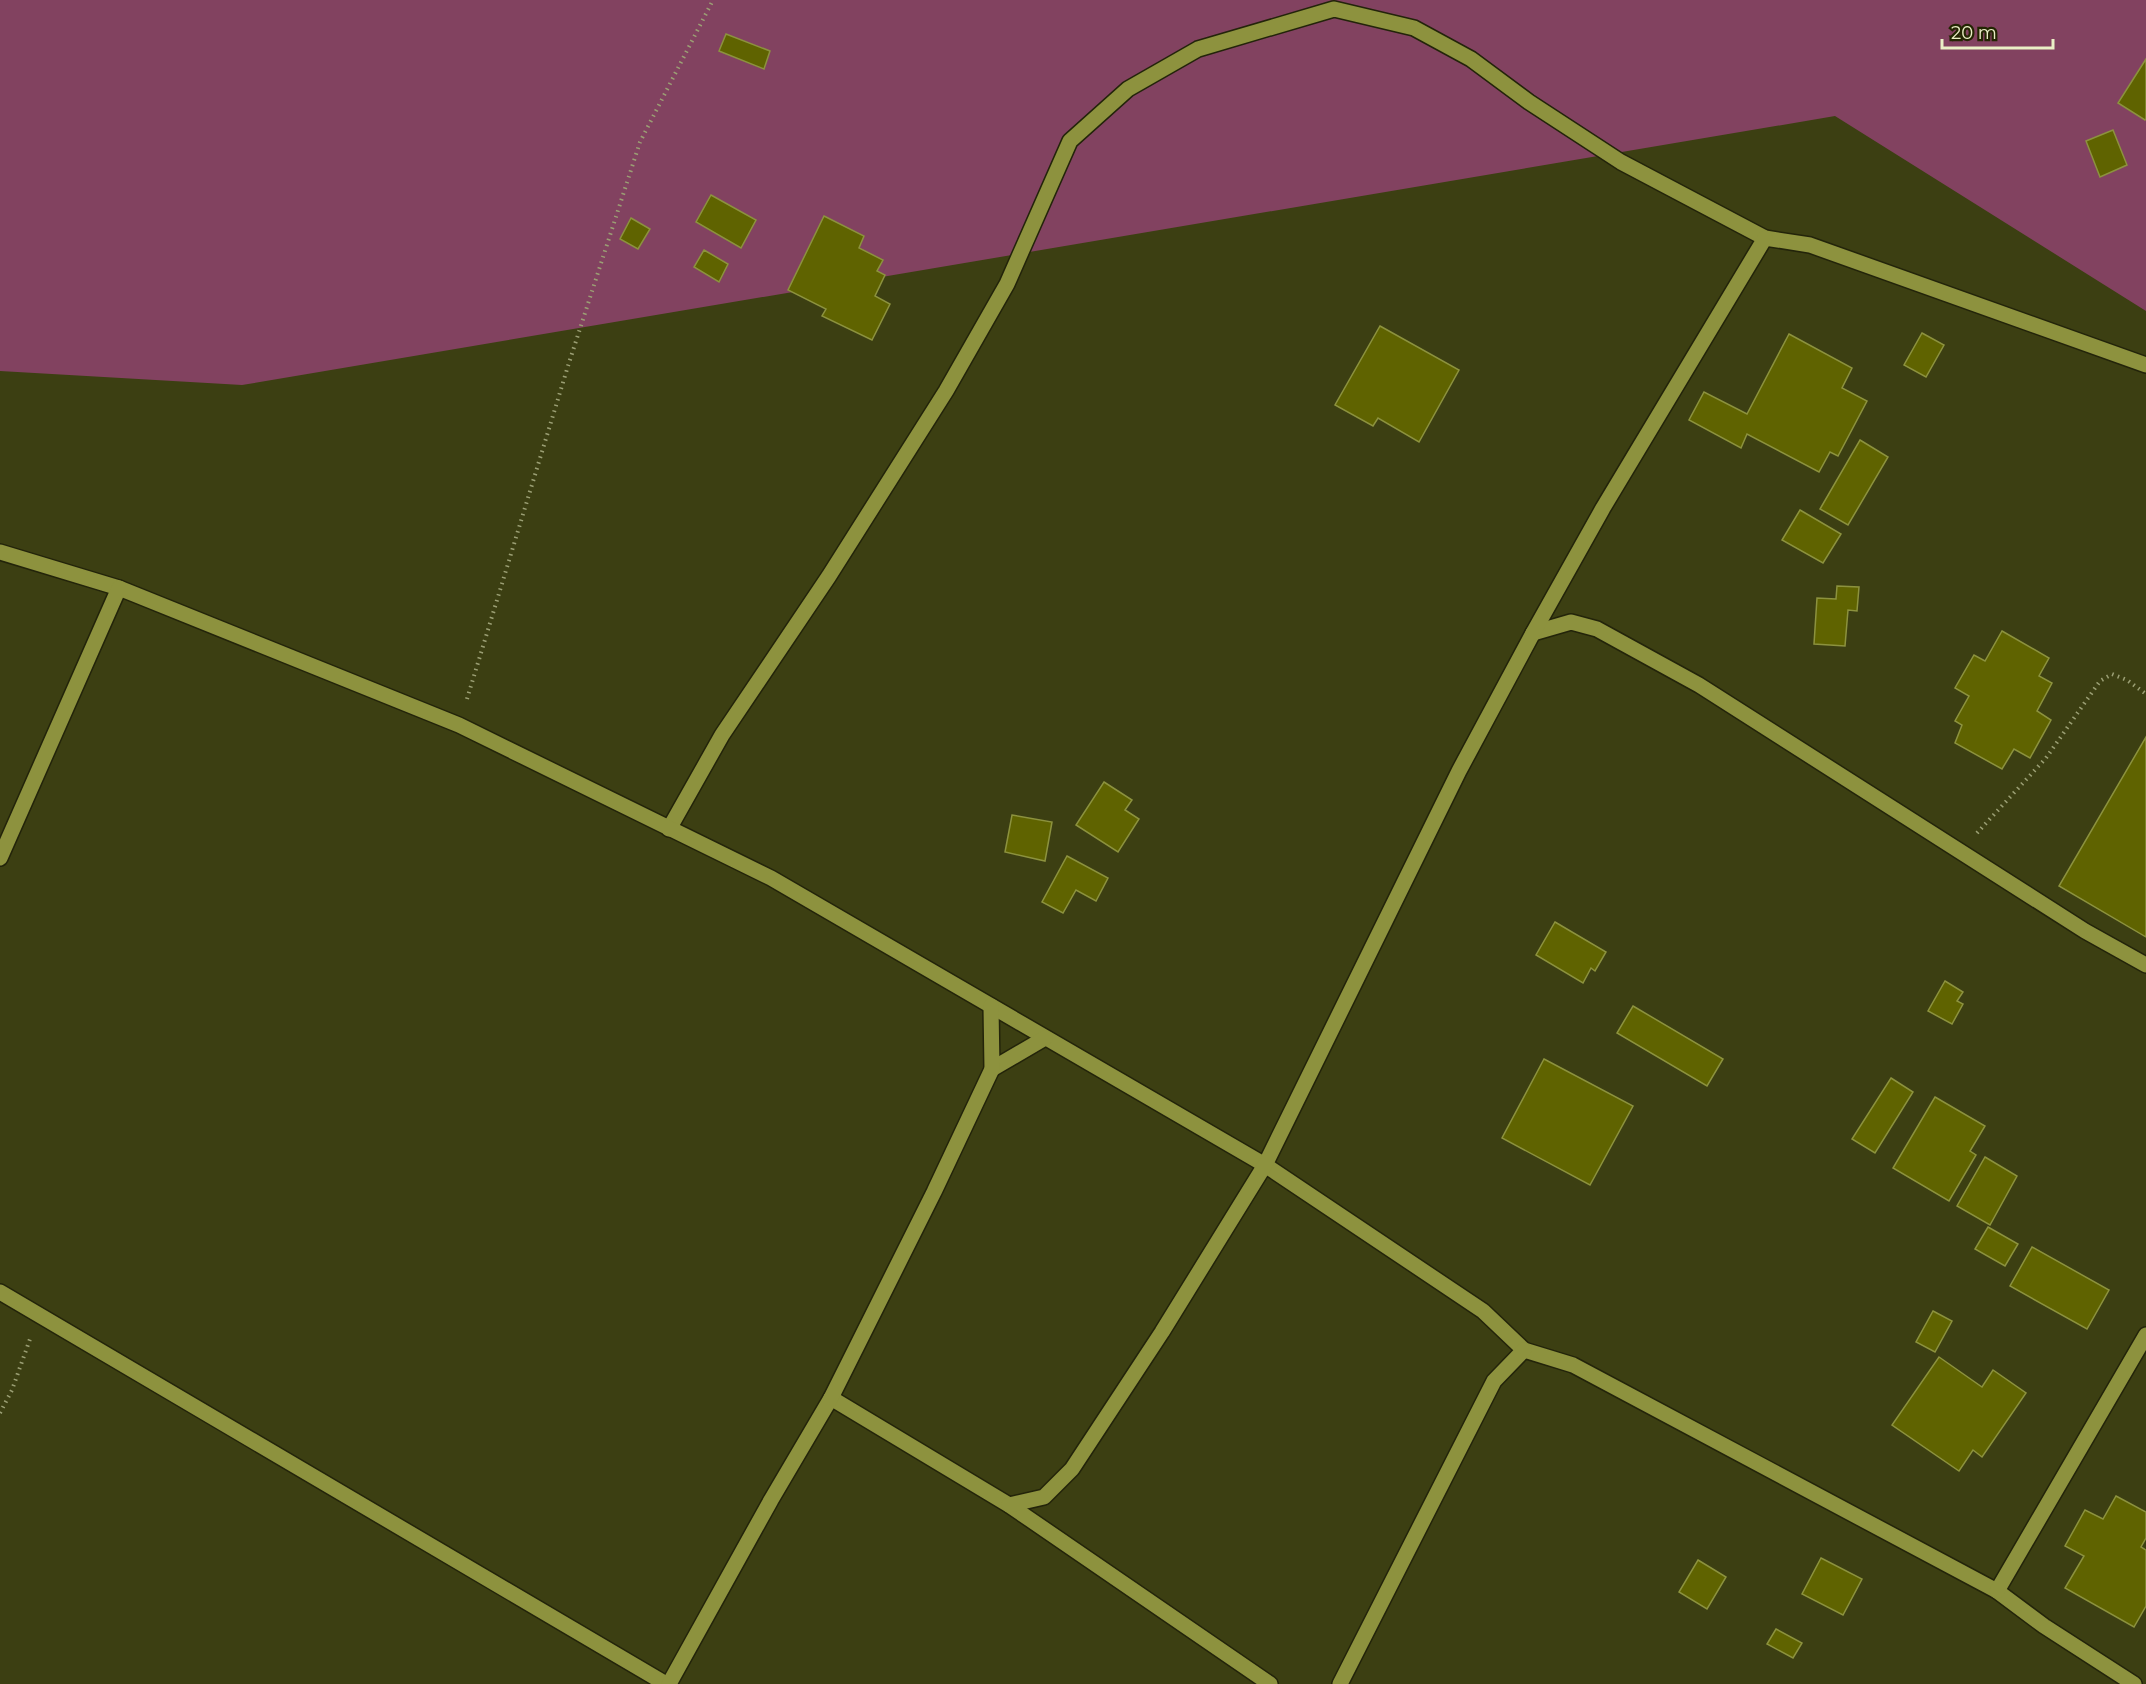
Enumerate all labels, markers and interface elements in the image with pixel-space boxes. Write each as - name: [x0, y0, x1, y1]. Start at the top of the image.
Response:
- scale bar: [1942, 12, 2053, 50]
- text: 20 m: [1951, 22, 1997, 44]

